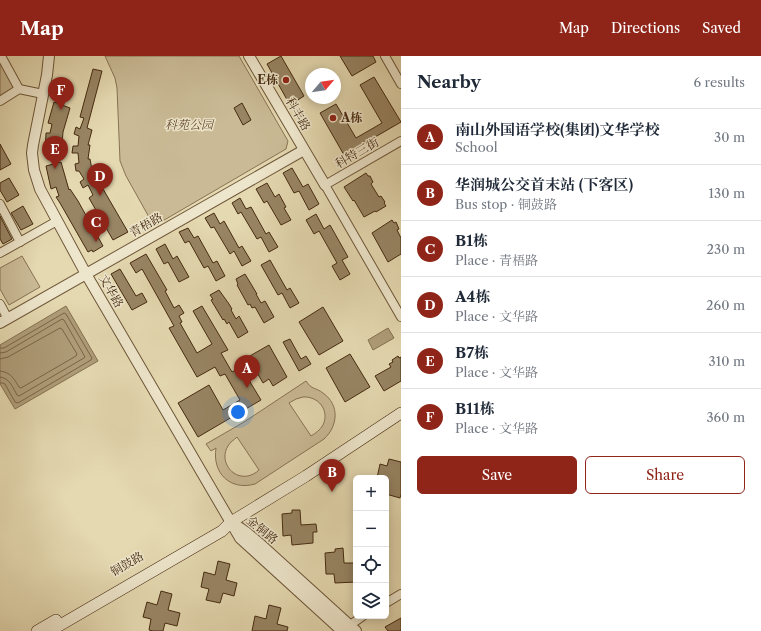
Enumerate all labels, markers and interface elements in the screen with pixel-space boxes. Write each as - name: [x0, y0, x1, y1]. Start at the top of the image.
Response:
- text: Map: [20, 17, 64, 40]
- text: Map: [559, 19, 589, 37]
- text: Directions: [611, 19, 680, 37]
- text: Saved: [702, 19, 741, 37]
- north arrow: [305, 68, 341, 104]
- place label: E栋: [257, 72, 278, 87]
- text: Nearby: [417, 72, 481, 92]
- text: 6 results: [694, 74, 745, 90]
- marker: E栋: [281, 75, 291, 85]
- pin: F: [48, 77, 74, 110]
- street label: 科丰路: [283, 94, 314, 133]
- place label: A栋: [340, 110, 362, 125]
- marker: A栋: [328, 113, 338, 123]
- park label: 科苑公园: [165, 117, 215, 132]
- text: 南山外国语学校(集团)文华学校: [455, 120, 659, 139]
- text: A: [425, 129, 435, 145]
- text: 30 m: [714, 129, 745, 145]
- street label: 科特三街: [332, 134, 382, 171]
- pin: E: [42, 136, 68, 169]
- text: School: [455, 139, 498, 155]
- pin: D: [87, 163, 113, 196]
- text: 华润城公交首末站 (下客区): [455, 175, 633, 194]
- text: B: [425, 185, 435, 201]
- text: 130 m: [709, 185, 745, 201]
- text: Bus stop · 铜鼓路: [455, 196, 557, 212]
- pin: C: [83, 209, 109, 242]
- street label: 青梧路: [126, 209, 165, 240]
- text: B1栋: [455, 231, 488, 250]
- text: C: [425, 241, 435, 257]
- text: 230 m: [707, 241, 745, 257]
- text: Place · 青梧路: [455, 252, 538, 268]
- street label: 文华路: [96, 271, 127, 310]
- text: A4栋: [455, 287, 490, 306]
- text: D: [424, 297, 436, 313]
- text: 260 m: [706, 297, 745, 313]
- text: Place · 文华路: [455, 308, 538, 324]
- text: B7栋: [455, 343, 489, 362]
- text: E: [425, 353, 435, 369]
- text: 310 m: [709, 353, 745, 369]
- pin: A: [234, 355, 260, 388]
- text: Place · 文华路: [455, 364, 538, 380]
- text: B11栋: [455, 399, 495, 418]
- your location: [228, 402, 248, 422]
- text: F: [426, 409, 434, 425]
- text: 360 m: [706, 409, 745, 425]
- text: Place · 文华路: [455, 420, 538, 436]
- button: Save: [417, 456, 577, 494]
- button: Share: [585, 456, 745, 494]
- pin: B: [319, 459, 345, 492]
- map controls: [353, 475, 389, 619]
- button: +: [353, 475, 389, 511]
- button: −: [353, 511, 389, 547]
- street label: 金铜路: [244, 512, 281, 547]
- button: locate: [353, 547, 389, 583]
- street label: 铜鼓路: [107, 548, 146, 579]
- button: layers: [353, 583, 389, 619]

